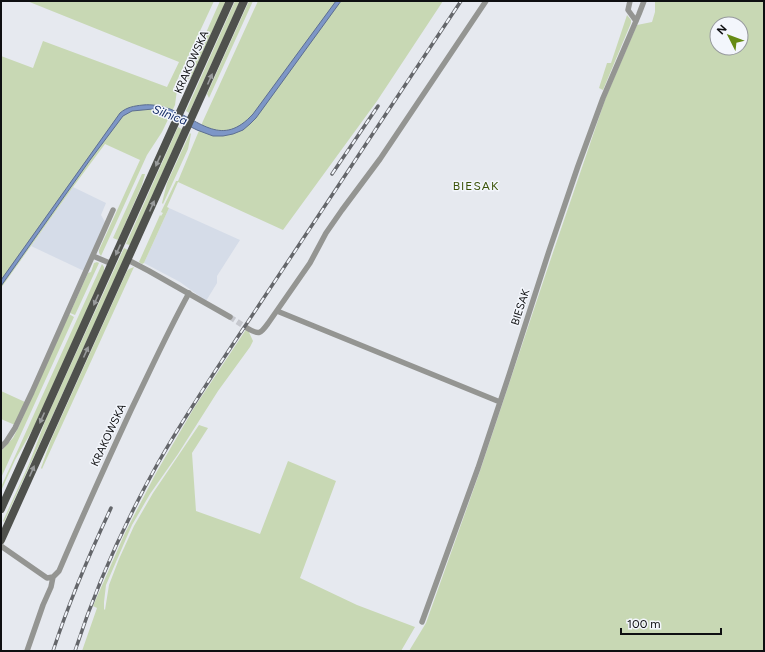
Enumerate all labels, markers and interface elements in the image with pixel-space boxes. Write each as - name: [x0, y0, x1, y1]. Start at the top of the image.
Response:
- north arrow: [709, 16, 749, 56]
- text: N: [714, 22, 730, 37]
- street label: KRAKOWSKA: [172, 28, 211, 96]
- one-way arrow: [207, 73, 213, 85]
- water label: Silnica: [151, 102, 189, 128]
- one-way arrow: [155, 155, 161, 166]
- district label: BIESAK: [453, 179, 499, 193]
- one-way arrow: [149, 200, 155, 211]
- one-way arrow: [115, 244, 121, 255]
- street label: BIESAK: [509, 287, 532, 327]
- one-way arrow: [92, 294, 98, 306]
- one-way arrow: [83, 347, 89, 358]
- street label: KRAKOWSKA: [88, 401, 129, 469]
- one-way arrow: [39, 413, 45, 424]
- one-way arrow: [30, 464, 36, 476]
- scale bar: [621, 610, 721, 636]
- text: 100 m: [627, 617, 661, 631]

